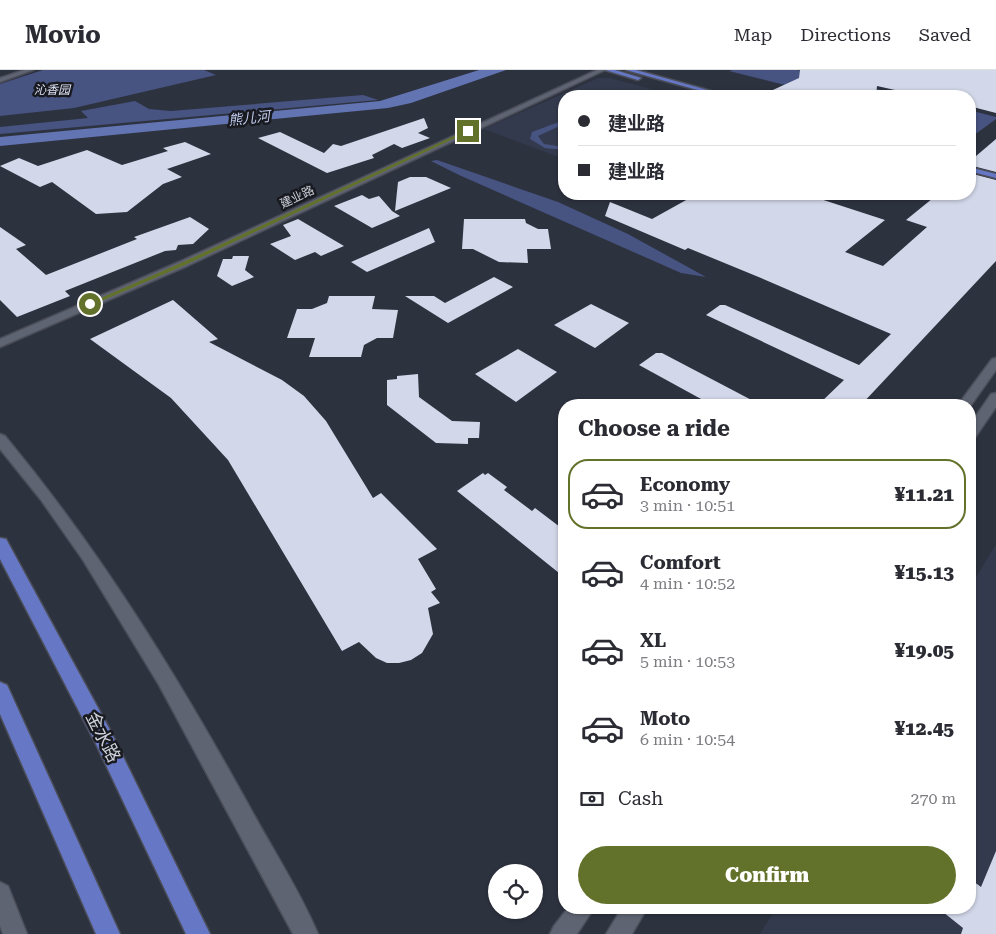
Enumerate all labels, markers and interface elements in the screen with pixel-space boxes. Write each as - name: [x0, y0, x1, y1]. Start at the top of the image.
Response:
- text: Movio: [25, 21, 101, 49]
- text: Map: [734, 24, 772, 45]
- text: Directions: [800, 24, 891, 45]
- text: Saved: [919, 24, 971, 45]
- park label: 沁香园: [34, 83, 72, 97]
- water label: 熊儿河: [227, 108, 274, 128]
- text: 建业路: [608, 112, 665, 135]
- route end: [457, 120, 479, 142]
- text: 建业路: [608, 160, 665, 183]
- street label: 建业路: [278, 183, 316, 211]
- route start: [79, 293, 101, 315]
- text: Choose a ride: [578, 416, 730, 441]
- icon: car: [580, 472, 625, 517]
- text: Economy: [640, 473, 730, 496]
- text: ¥11.21: [894, 483, 954, 506]
- text: 3 min · 10:51: [640, 496, 735, 515]
- icon: car: [580, 550, 625, 595]
- text: Comfort: [640, 551, 721, 574]
- text: ¥15.13: [894, 561, 954, 584]
- text: 4 min · 10:52: [640, 574, 735, 593]
- icon: car: [580, 628, 625, 673]
- text: XL: [640, 629, 666, 652]
- text: ¥19.05: [894, 639, 954, 662]
- text: 5 min · 10:53: [640, 652, 735, 671]
- icon: car: [580, 706, 625, 751]
- text: Moto: [640, 707, 690, 730]
- street label: 金水路: [82, 708, 125, 766]
- text: ¥12.45: [894, 717, 954, 740]
- text: 6 min · 10:54: [640, 730, 735, 749]
- icon: cash: [578, 785, 606, 813]
- text: Cash: [618, 787, 663, 810]
- text: 270 m: [910, 789, 956, 808]
- button: Confirm: [578, 846, 956, 904]
- map controls: [488, 864, 543, 919]
- button: locate: [488, 864, 543, 919]

